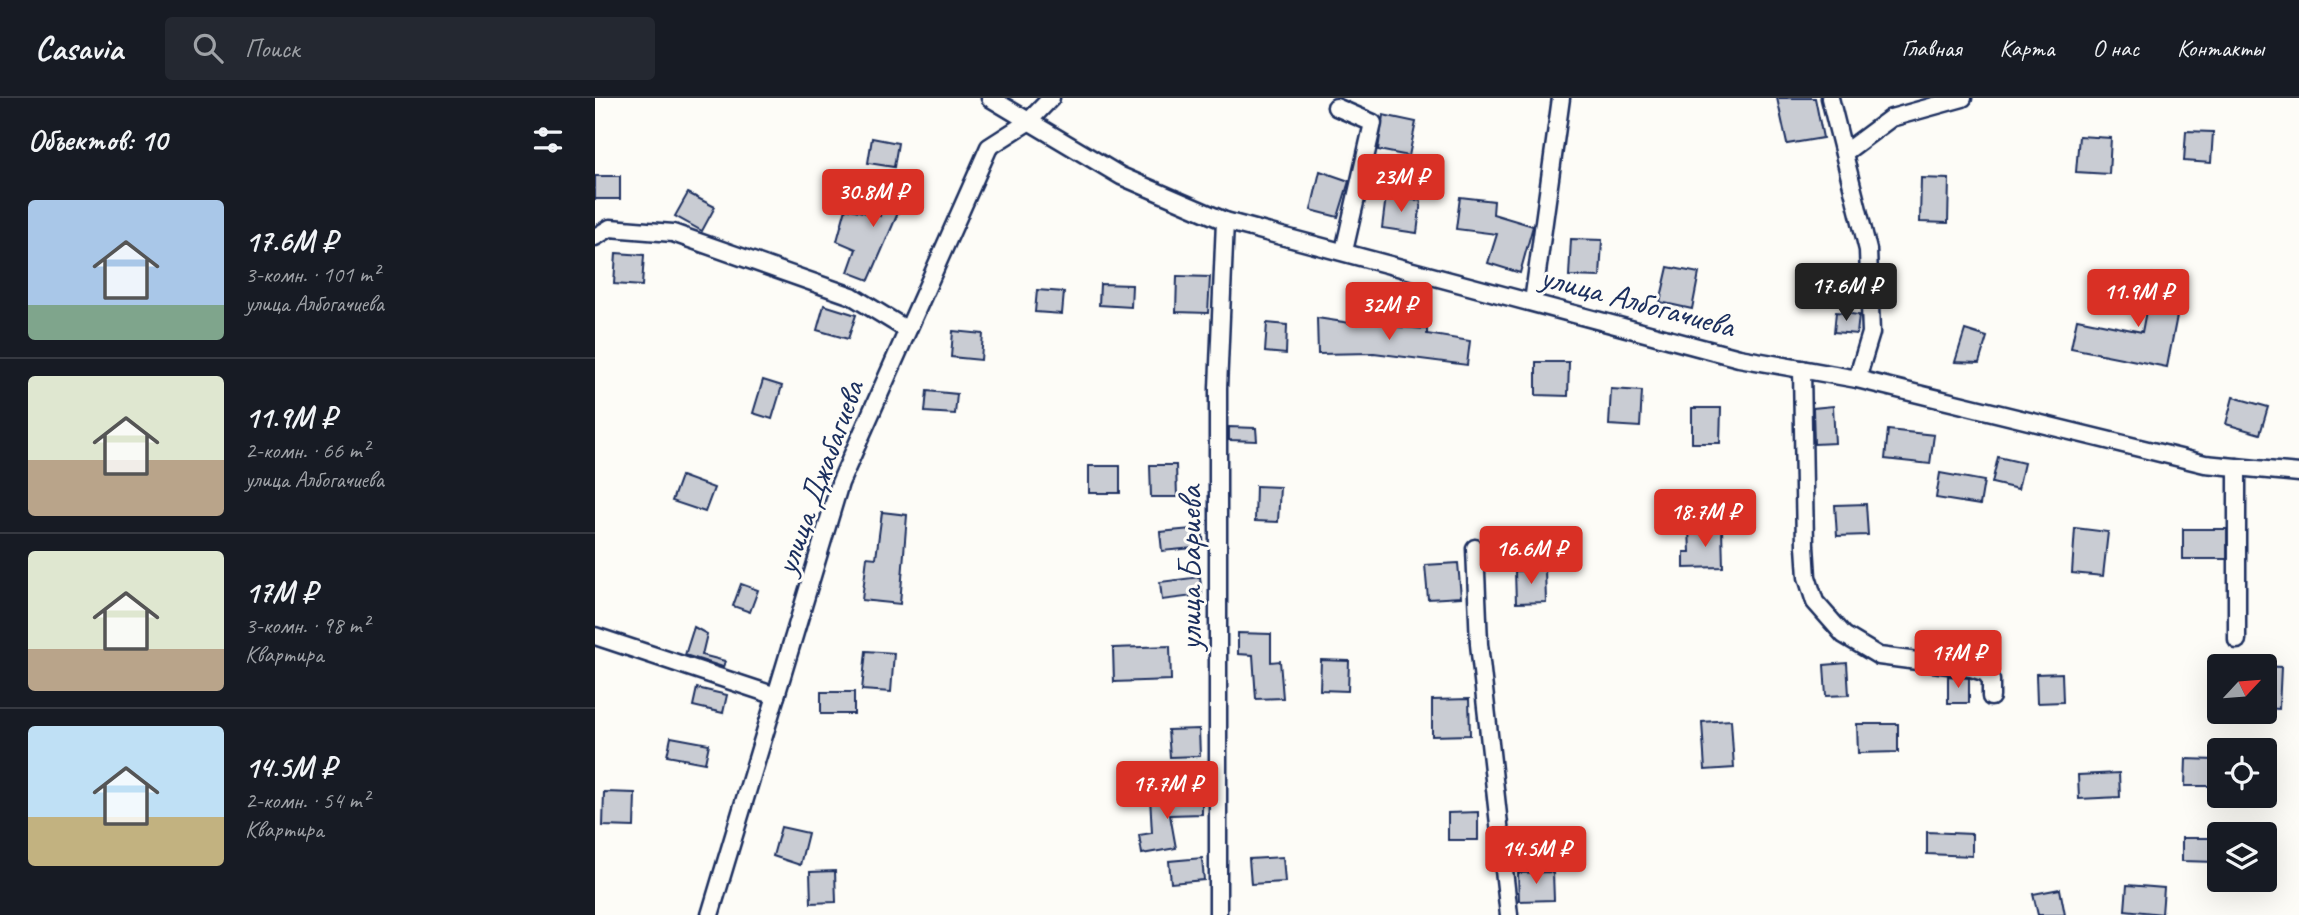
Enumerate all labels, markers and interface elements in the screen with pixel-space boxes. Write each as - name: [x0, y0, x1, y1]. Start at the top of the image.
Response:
- search box: [165, 17, 655, 80]
- text: Casavia: [35, 27, 123, 69]
- icon: search: [189, 29, 227, 67]
- text: Поиск: [245, 32, 300, 65]
- text: Главная: [1901, 33, 1962, 63]
- text: Карта: [2000, 33, 2054, 63]
- text: О нас: [2092, 33, 2139, 63]
- text: Контакты: [2177, 33, 2264, 63]
- text: Объектов: 10: [28, 121, 167, 159]
- icon: filters: [529, 121, 567, 159]
- pin: 23M ₽: [1352, 155, 1450, 214]
- text: 23M ₽: [1374, 162, 1428, 191]
- pin: 30.8M ₽: [808, 170, 938, 229]
- text: 30.8M ₽: [838, 177, 908, 206]
- text: 17.6M ₽: [245, 222, 337, 260]
- icon: home: [84, 228, 168, 312]
- street label: улица Албогачиева: [1534, 254, 1741, 347]
- text: 3-комн. · 101 m²: [245, 260, 379, 289]
- pin: 17.6M ₽: [1781, 264, 1911, 323]
- pin: 11.9M ₽: [2073, 270, 2203, 329]
- text: 17.6M ₽: [1811, 271, 1881, 300]
- text: 11.9M ₽: [2103, 277, 2173, 306]
- pin: 32M ₽: [1340, 282, 1438, 342]
- text: улица Албогачиева: [245, 289, 384, 318]
- text: 32M ₽: [1362, 290, 1416, 319]
- street label: улица Джабагиева: [764, 373, 874, 582]
- text: 11.9M ₽: [245, 398, 336, 436]
- icon: home: [84, 404, 168, 488]
- text: 2-комн. · 66 m²: [245, 436, 369, 465]
- text: улица Албогачиева: [245, 465, 384, 494]
- street label: улица Бариева: [1169, 483, 1211, 652]
- pin: 18.7M ₽: [1640, 490, 1770, 549]
- text: 18.7M ₽: [1670, 497, 1740, 526]
- pin: 16.6M ₽: [1466, 526, 1596, 586]
- text: 16.6M ₽: [1496, 534, 1566, 563]
- text: 17M ₽: [245, 573, 317, 611]
- icon: home: [84, 579, 168, 663]
- text: 3-комн. · 98 m²: [245, 611, 369, 640]
- pin: 17M ₽: [1909, 630, 2007, 690]
- text: 17M ₽: [1931, 638, 1985, 667]
- text: Квартира: [245, 640, 323, 669]
- north arrow: [2207, 654, 2277, 724]
- map controls: [2207, 654, 2277, 892]
- button: locate: [2207, 738, 2277, 808]
- text: 14.5M ₽: [245, 748, 336, 786]
- icon: home: [84, 754, 168, 838]
- pin: 17.7M ₽: [1102, 762, 1232, 821]
- text: 17.7M ₽: [1132, 769, 1202, 798]
- text: 2-комн. · 54 m²: [245, 786, 369, 815]
- text: Квартира: [245, 815, 323, 844]
- button: layers: [2207, 822, 2277, 892]
- pin: 14.5M ₽: [1471, 826, 1601, 886]
- text: 14.5M ₽: [1501, 834, 1571, 863]

